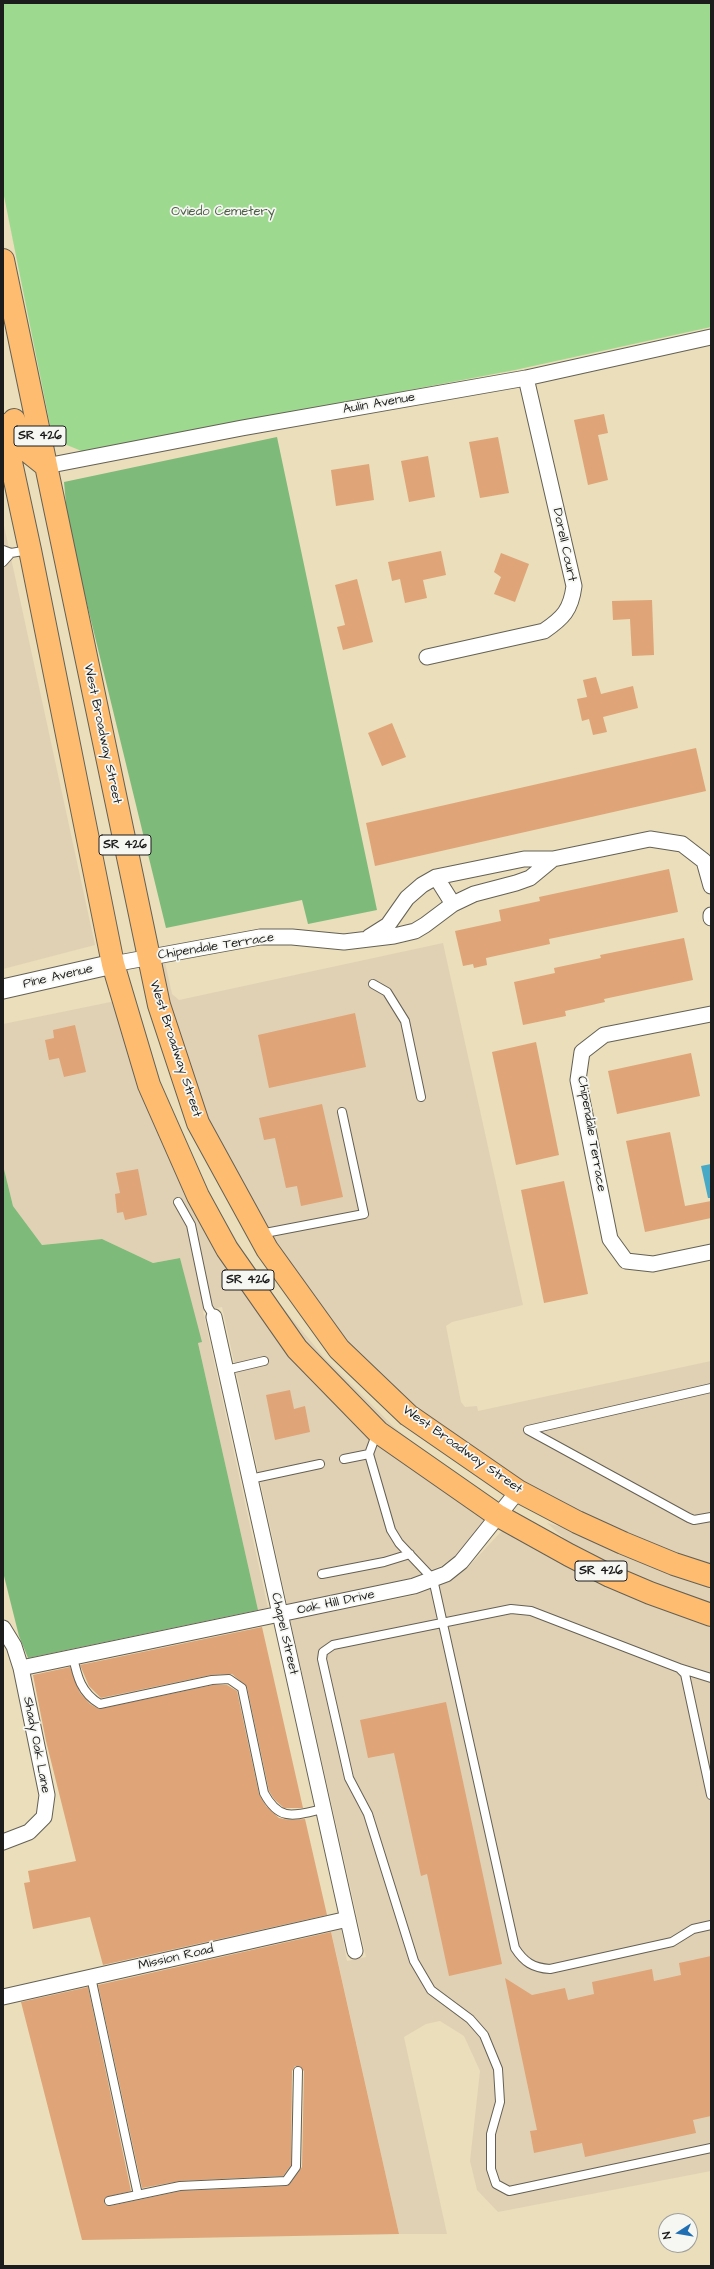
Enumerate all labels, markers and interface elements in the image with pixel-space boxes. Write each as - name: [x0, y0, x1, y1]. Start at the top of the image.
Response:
- park label: Oviedo Cemetery: [171, 204, 275, 220]
- street label: Aulin Avenue: [342, 390, 416, 418]
- road number: SR 426: [14, 426, 66, 446]
- street label: Dorell Court: [549, 507, 579, 583]
- street label: West Broadway Street: [80, 663, 124, 805]
- road number: SR 426: [99, 835, 151, 855]
- street label: Chipendale Terrace: [157, 930, 275, 964]
- street label: Pine Avenue: [22, 961, 94, 993]
- street label: West Broadway Street: [146, 979, 204, 1119]
- street label: Chipendale Terrace: [573, 1075, 609, 1193]
- road number: SR 426: [222, 1270, 274, 1290]
- street label: West Broadway Street: [399, 1403, 525, 1497]
- road number: SR 426: [575, 1561, 627, 1581]
- street label: Oak Hill Drive: [296, 1587, 376, 1619]
- street label: Chapel Street: [267, 1591, 301, 1677]
- street label: Shady Oak Lane: [19, 1695, 53, 1795]
- street label: Mission Road: [137, 1942, 215, 1974]
- north arrow: [658, 2213, 698, 2253]
- text: N: [659, 2230, 675, 2240]

